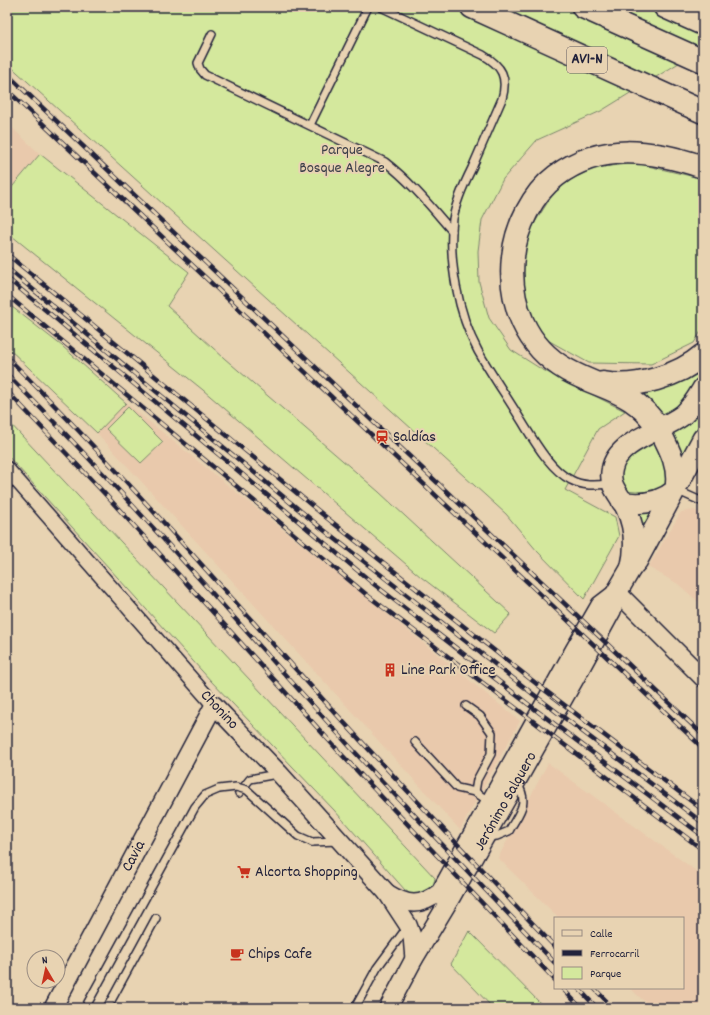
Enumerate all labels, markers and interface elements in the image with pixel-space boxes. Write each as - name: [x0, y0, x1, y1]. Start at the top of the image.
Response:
- road number: AV1-N: [567, 47, 607, 73]
- park label: Parque Bosque Alegre: [299, 139, 385, 180]
- place label: Saldías: [393, 426, 436, 449]
- station icon: Saldías: [374, 429, 390, 445]
- place label: Line Park Office: [401, 659, 495, 682]
- building icon: Line Park Office: [382, 662, 398, 678]
- street label: Chonino: [194, 685, 244, 735]
- street label: Jerónimo Salguero: [468, 747, 543, 855]
- street label: Cavia: [116, 836, 152, 876]
- place label: Alcorta Shopping: [255, 861, 358, 884]
- supermarket icon: Alcorta Shopping: [236, 864, 252, 880]
- legend: [554, 917, 684, 989]
- text: Calle: [590, 926, 613, 943]
- place label: Chips Cafe: [248, 943, 312, 966]
- cafe icon: Chips Cafe: [229, 946, 245, 962]
- text: Ferrocarril: [590, 946, 639, 963]
- north arrow: [26, 949, 66, 989]
- text: N: [41, 953, 49, 969]
- text: Parque: [590, 966, 621, 983]

